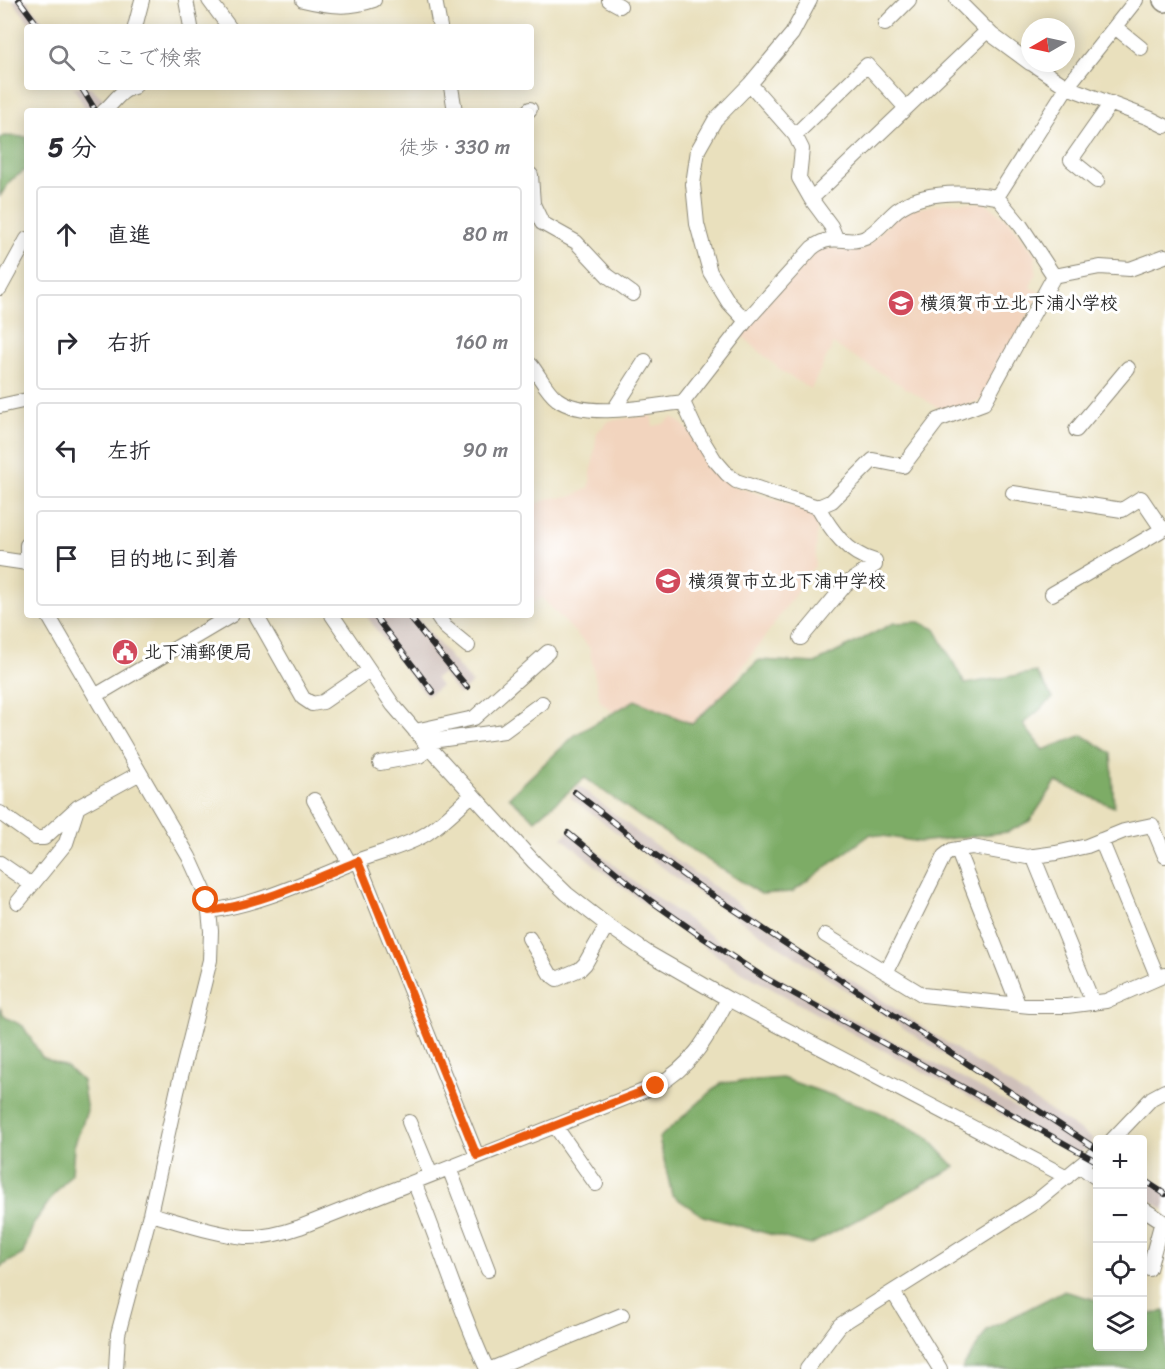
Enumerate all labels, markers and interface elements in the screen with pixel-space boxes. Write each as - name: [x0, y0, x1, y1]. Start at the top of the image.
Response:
- north arrow: [1021, 18, 1075, 72]
- search box: [24, 24, 534, 90]
- text: ここで検索: [93, 38, 203, 77]
- icon: search: [45, 41, 78, 74]
- text: 5 分: [48, 124, 97, 170]
- text: 徒歩 · 330 m: [399, 130, 510, 165]
- text: 直進: [107, 215, 151, 254]
- text: 80 m: [463, 217, 508, 252]
- icon: ahead: [50, 218, 83, 251]
- place label: 横須賀市立北下浦小学校: [920, 287, 1118, 319]
- school or university icon: 横須賀市立北下浦小学校: [886, 288, 916, 318]
- text: 右折: [107, 323, 151, 362]
- text: 160 m: [455, 325, 508, 360]
- icon: right: [50, 326, 83, 359]
- text: 左折: [107, 431, 151, 470]
- text: 90 m: [463, 433, 508, 468]
- icon: left: [50, 434, 83, 467]
- text: 目的地に到着: [107, 539, 239, 578]
- icon: arrive: [50, 542, 83, 575]
- place label: 横須賀市立北下浦中学校: [688, 565, 886, 597]
- school or university icon: 横須賀市立北下浦中学校: [653, 566, 683, 596]
- place label: 北下浦郵便局: [144, 636, 252, 668]
- public building icon: 北下浦郵便局: [110, 637, 140, 667]
- route start: [192, 886, 218, 912]
- route end: [642, 1072, 668, 1098]
- map controls: [1093, 1135, 1147, 1351]
- button: +: [1093, 1135, 1147, 1189]
- button: −: [1093, 1189, 1147, 1243]
- button: locate: [1093, 1243, 1147, 1297]
- button: layers: [1093, 1297, 1147, 1351]

